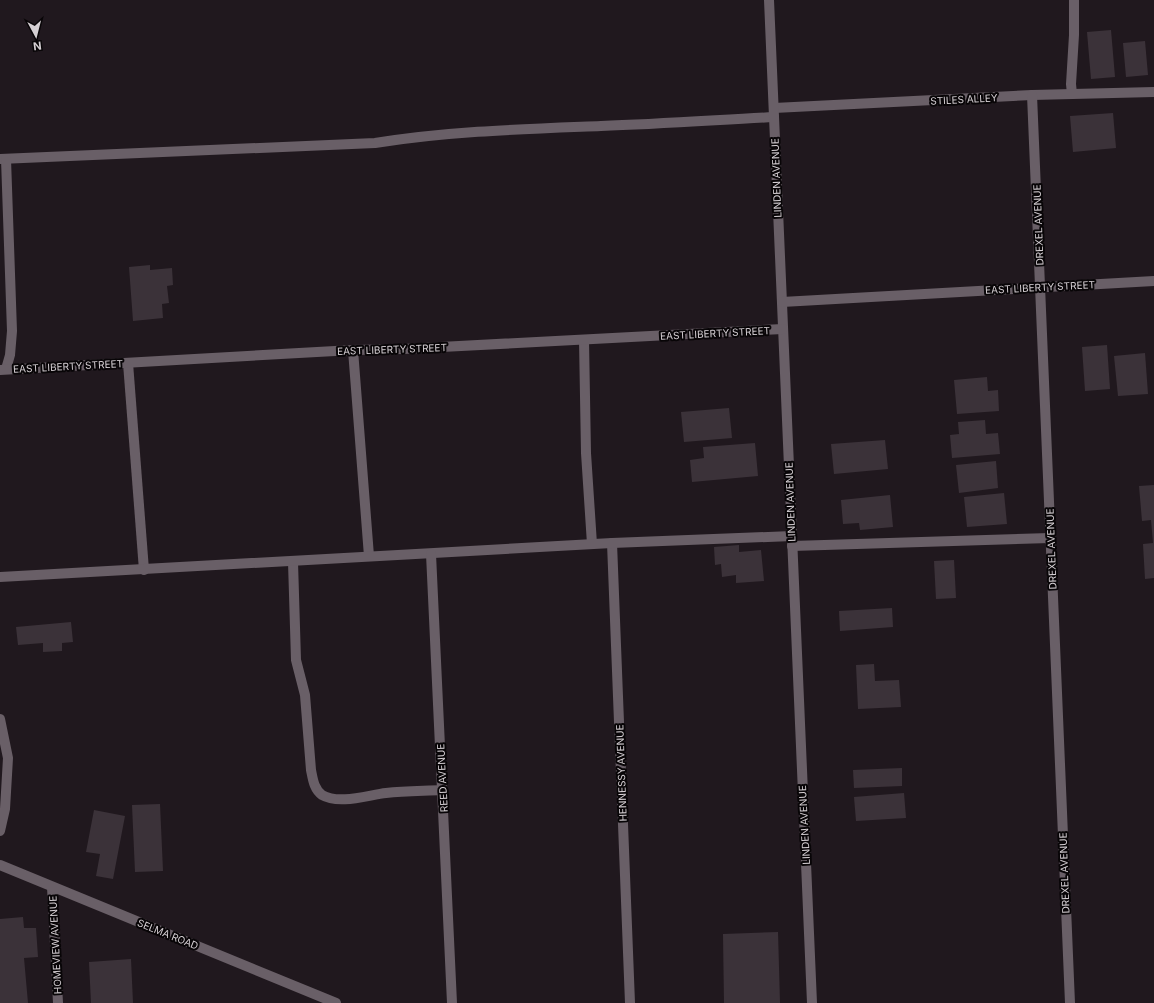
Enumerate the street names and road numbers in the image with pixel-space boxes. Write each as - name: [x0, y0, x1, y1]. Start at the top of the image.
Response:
- street label: STILES ALLEY: [930, 91, 998, 107]
- street label: LINDEN AVENUE: [769, 138, 783, 218]
- street label: DREXEL AVENUE: [1031, 184, 1045, 266]
- street label: EAST LIBERTY STREET: [985, 278, 1095, 296]
- street label: EAST LIBERTY STREET: [660, 324, 770, 342]
- street label: EAST LIBERTY STREET: [337, 341, 447, 357]
- street label: EAST LIBERTY STREET: [13, 357, 123, 375]
- street label: LINDEN AVENUE: [783, 462, 797, 542]
- street label: DREXEL AVENUE: [1044, 508, 1058, 590]
- street label: HENNESSY AVENUE: [613, 724, 629, 822]
- street label: REED AVENUE: [434, 743, 450, 813]
- street label: LINDEN AVENUE: [796, 785, 812, 865]
- street label: DREXEL AVENUE: [1057, 832, 1071, 914]
- street label: HOMEVIEW AVENUE: [46, 896, 64, 994]
- street label: SELMA ROAD: [136, 916, 200, 952]

